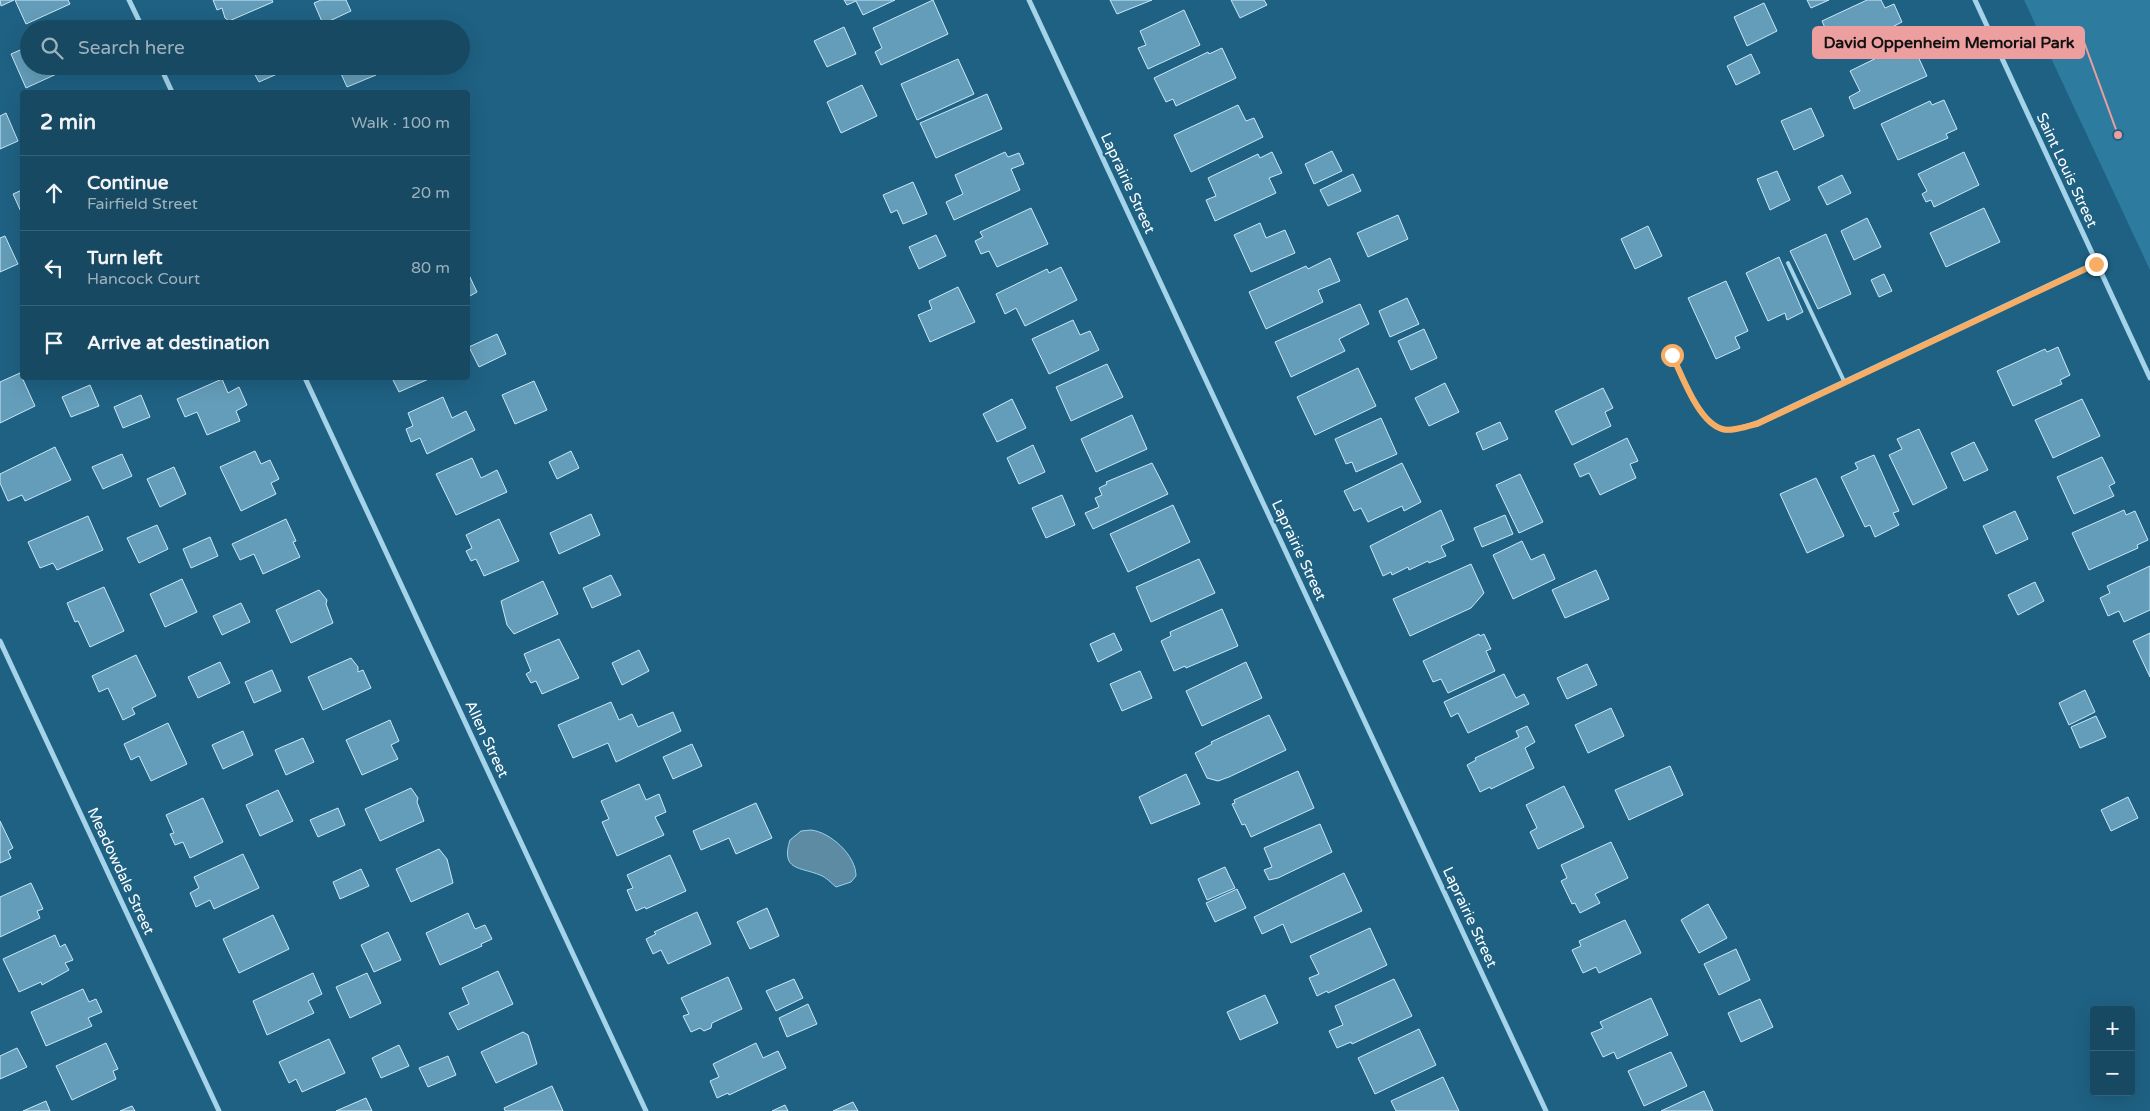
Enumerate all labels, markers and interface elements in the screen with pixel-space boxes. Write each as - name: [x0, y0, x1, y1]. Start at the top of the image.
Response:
- search box: [20, 20, 470, 75]
- callout: David Oppenheim Memorial Park: [1813, 27, 2084, 58]
- text: David Oppenheim Memorial Park: [1823, 33, 2075, 53]
- icon: search: [38, 34, 66, 62]
- text: Search here: [78, 37, 185, 59]
- text: 2 min: [40, 110, 96, 135]
- street label: Saint Louis Street: [2033, 110, 2102, 231]
- text: Walk · 100 m: [351, 113, 450, 133]
- street label: Laprairie Street: [1097, 130, 1159, 237]
- text: Continue: [87, 172, 169, 194]
- icon: ahead: [40, 179, 68, 207]
- text: 20 m: [411, 183, 450, 203]
- text: Fairfield Street: [87, 194, 198, 214]
- text: Turn left: [87, 247, 163, 269]
- route end: [2085, 253, 2108, 276]
- icon: left: [40, 254, 68, 282]
- text: 80 m: [411, 258, 450, 278]
- text: Hancock Court: [87, 269, 200, 289]
- icon: arrive: [40, 329, 68, 357]
- text: Arrive at destination: [87, 332, 270, 354]
- route start: [1661, 344, 1684, 367]
- street label: Laprairie Street: [1268, 497, 1330, 604]
- street label: Allen Street: [461, 698, 513, 781]
- street label: Meadowdale Street: [84, 804, 159, 938]
- street label: Laprairie Street: [1439, 864, 1501, 971]
- map controls: [2090, 1006, 2135, 1096]
- button: +: [2090, 1006, 2135, 1051]
- button: −: [2090, 1051, 2135, 1096]

